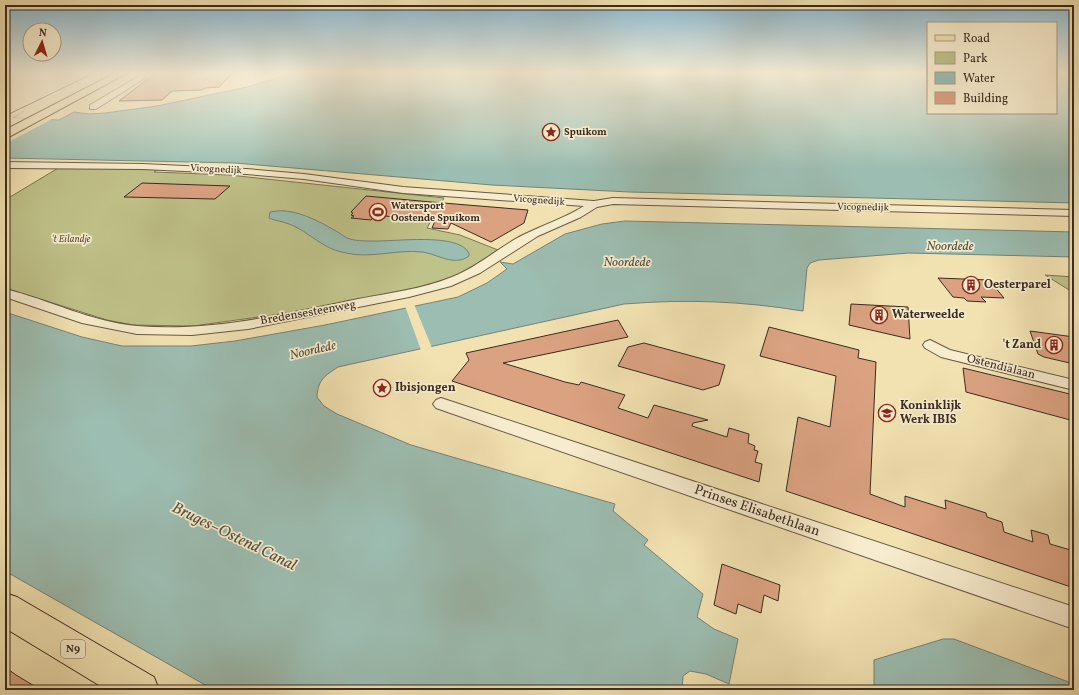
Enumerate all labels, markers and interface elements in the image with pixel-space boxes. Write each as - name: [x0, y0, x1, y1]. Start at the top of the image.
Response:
- north arrow: [22, 22, 62, 62]
- legend: [927, 22, 1057, 114]
- text: N: [38, 26, 47, 41]
- text: Road: [963, 31, 990, 47]
- text: Park: [963, 51, 988, 67]
- text: Water: [963, 71, 995, 87]
- text: Building: [963, 91, 1008, 107]
- place icon: Spuikom: [541, 122, 561, 142]
- place label: Spuikom: [564, 125, 607, 139]
- street label: Vicognedijk: [190, 161, 243, 177]
- street label: Vicognedijk: [513, 191, 566, 209]
- place label: Watersport Oostende Spuikom: [391, 199, 480, 225]
- street label: Vicognedijk: [837, 200, 890, 214]
- sports icon: Watersport Oostende Spuikom: [368, 202, 388, 222]
- park label: 't Eilandje: [52, 232, 91, 246]
- water label: Noordede: [927, 238, 974, 256]
- water label: Noordede: [604, 254, 651, 272]
- building icon: Oesterparel: [961, 275, 981, 295]
- place label: Oesterparel: [984, 277, 1051, 293]
- street label: Bredensesteenweg: [259, 297, 357, 329]
- building icon: Waterweelde: [869, 305, 889, 325]
- place label: Waterweelde: [892, 307, 965, 323]
- building icon: 't Zand: [1044, 335, 1064, 355]
- water label: Noordede: [288, 337, 338, 365]
- place label: 't Zand: [1002, 337, 1042, 353]
- street label: Ostendialaan: [965, 351, 1037, 383]
- place icon: Ibisjongen: [372, 378, 392, 398]
- place label: Ibisjongen: [395, 380, 456, 396]
- place label: Koninklijk Werk IBIS: [900, 398, 962, 428]
- school or university icon: Koninklijk Werk IBIS: [877, 403, 897, 423]
- street label: Prinses Elisabethlaan: [692, 481, 822, 541]
- water label: Bruges–Ostend Canal: [168, 497, 300, 577]
- road number: N9: [61, 640, 85, 658]

